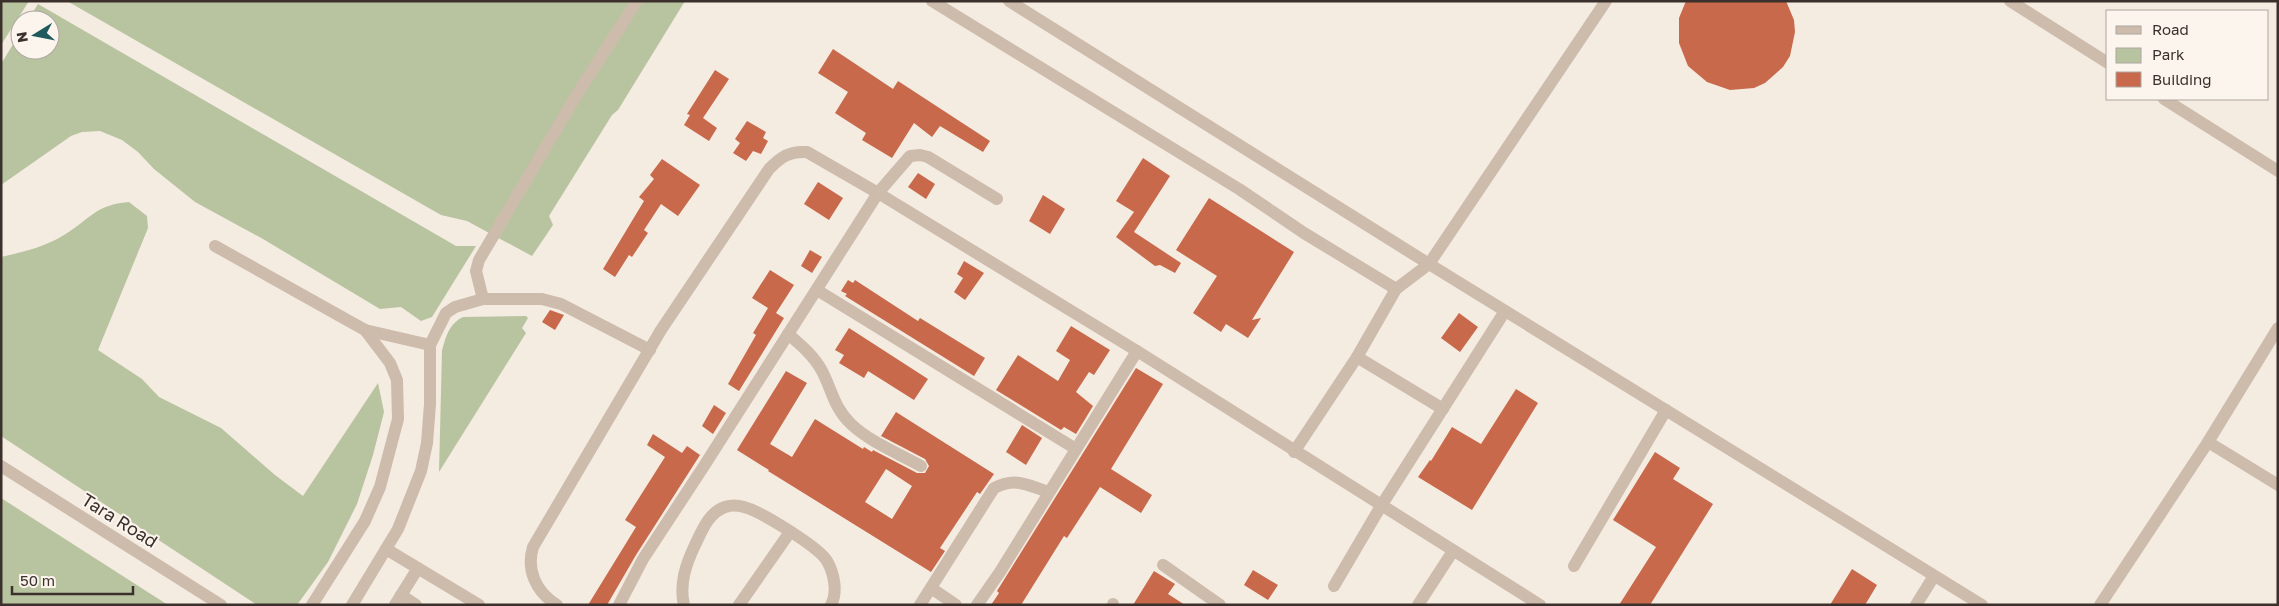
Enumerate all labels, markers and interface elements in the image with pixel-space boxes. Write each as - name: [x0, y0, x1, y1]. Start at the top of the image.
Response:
- north arrow: [10, 10, 60, 60]
- legend: [2106, 10, 2269, 100]
- text: Road: [2152, 20, 2189, 38]
- text: N: [12, 31, 31, 44]
- text: Park: [2152, 45, 2185, 63]
- text: Building: [2152, 70, 2212, 88]
- street label: Tara Road: [78, 488, 162, 552]
- scale bar: [12, 564, 134, 596]
- text: 50 m: [20, 571, 55, 589]

